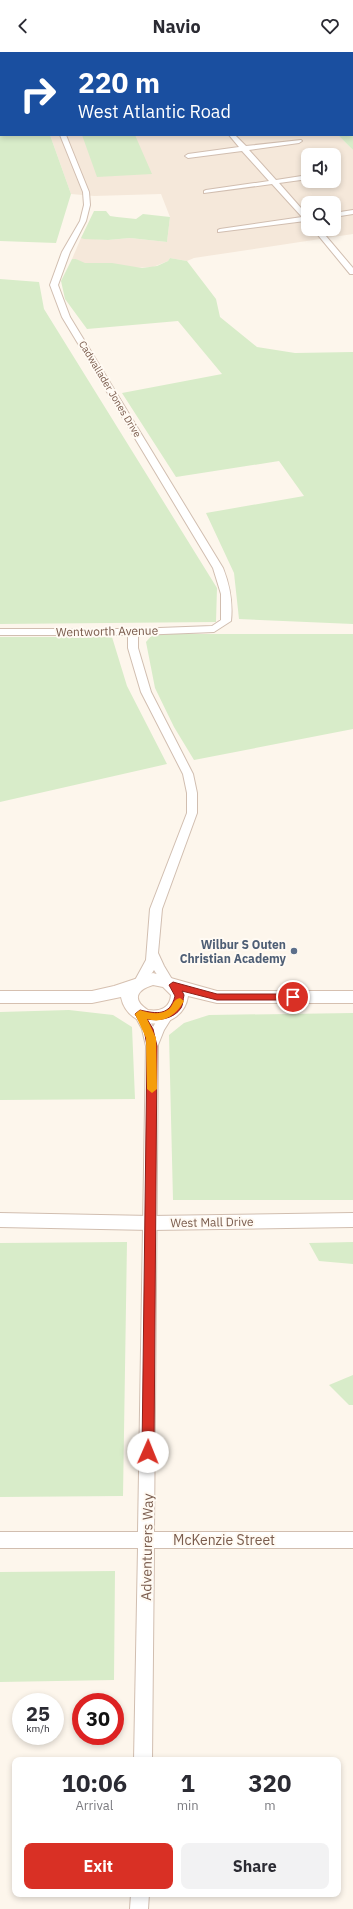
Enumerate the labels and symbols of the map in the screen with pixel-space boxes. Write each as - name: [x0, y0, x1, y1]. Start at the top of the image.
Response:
- street label: Cadwallader Jones Drive: [76, 338, 144, 440]
- street label: Wentworth Avenue: [56, 623, 159, 639]
- place label: Wilbur S Outen Christian Academy: [180, 937, 287, 966]
- marker: Wilbur S Outen Christian Academy: [289, 946, 299, 956]
- pin: [276, 980, 310, 1014]
- street label: West Mall Drive: [170, 1214, 254, 1230]
- position arrow: [127, 1431, 169, 1473]
- street label: Adventurers Way: [137, 1493, 157, 1601]
- street label: McKenzie Street: [173, 1531, 275, 1549]
- speed limit sign: 30: [72, 1693, 124, 1745]

